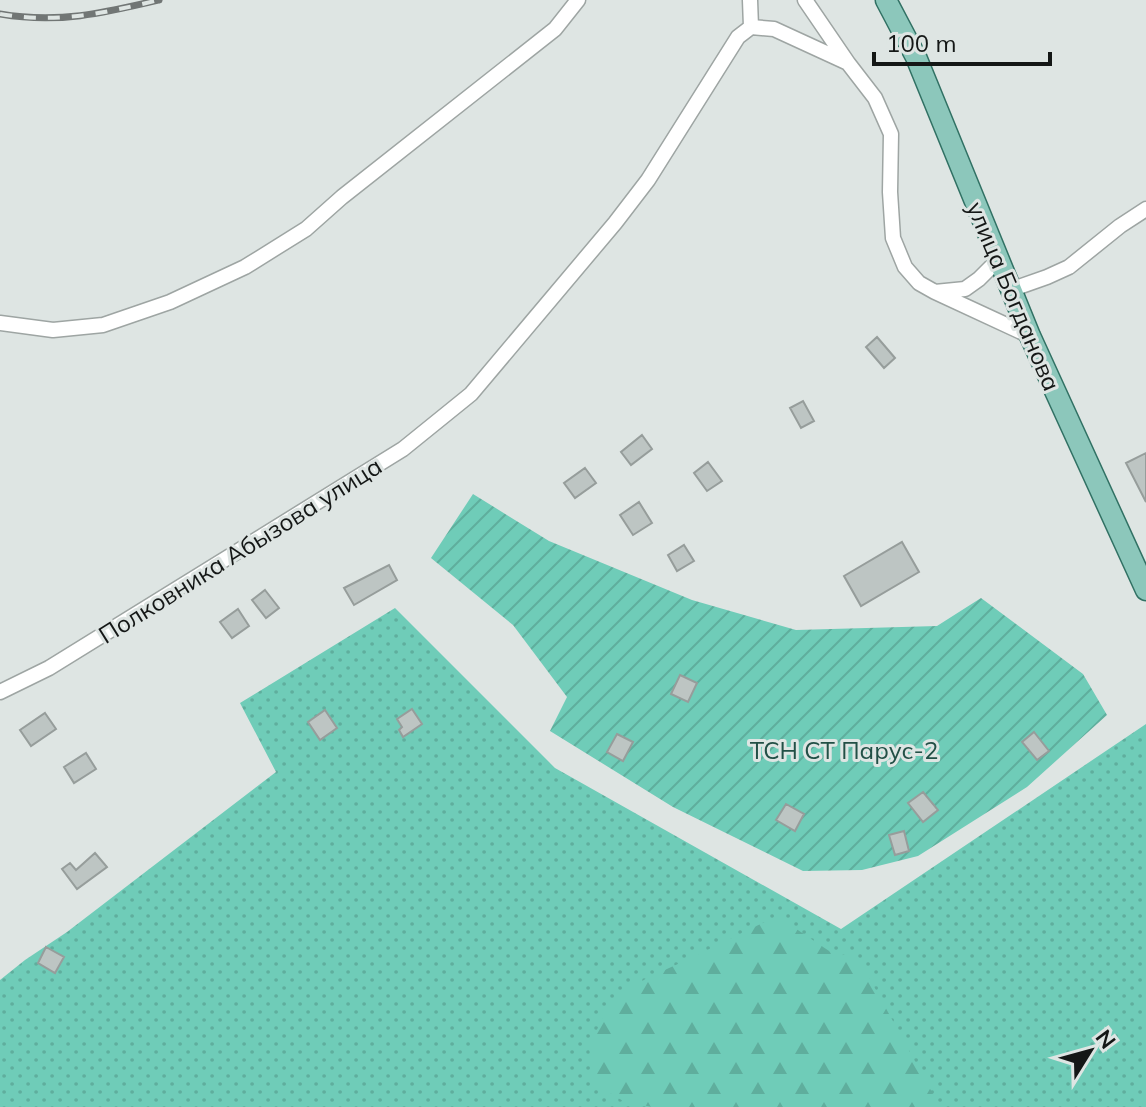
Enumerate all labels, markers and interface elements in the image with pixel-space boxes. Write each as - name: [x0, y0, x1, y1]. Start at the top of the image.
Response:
- scale bar: [874, 16, 1050, 66]
- text: 100 m: [886, 28, 957, 58]
- street label: улица Богданова: [961, 197, 1067, 395]
- street label: Полковника Абызова улица: [93, 450, 387, 650]
- park label: ТСН СТ Парус-2: [750, 735, 938, 765]
- north arrow: [1050, 1011, 1130, 1091]
- text: N: [1090, 1024, 1122, 1054]

